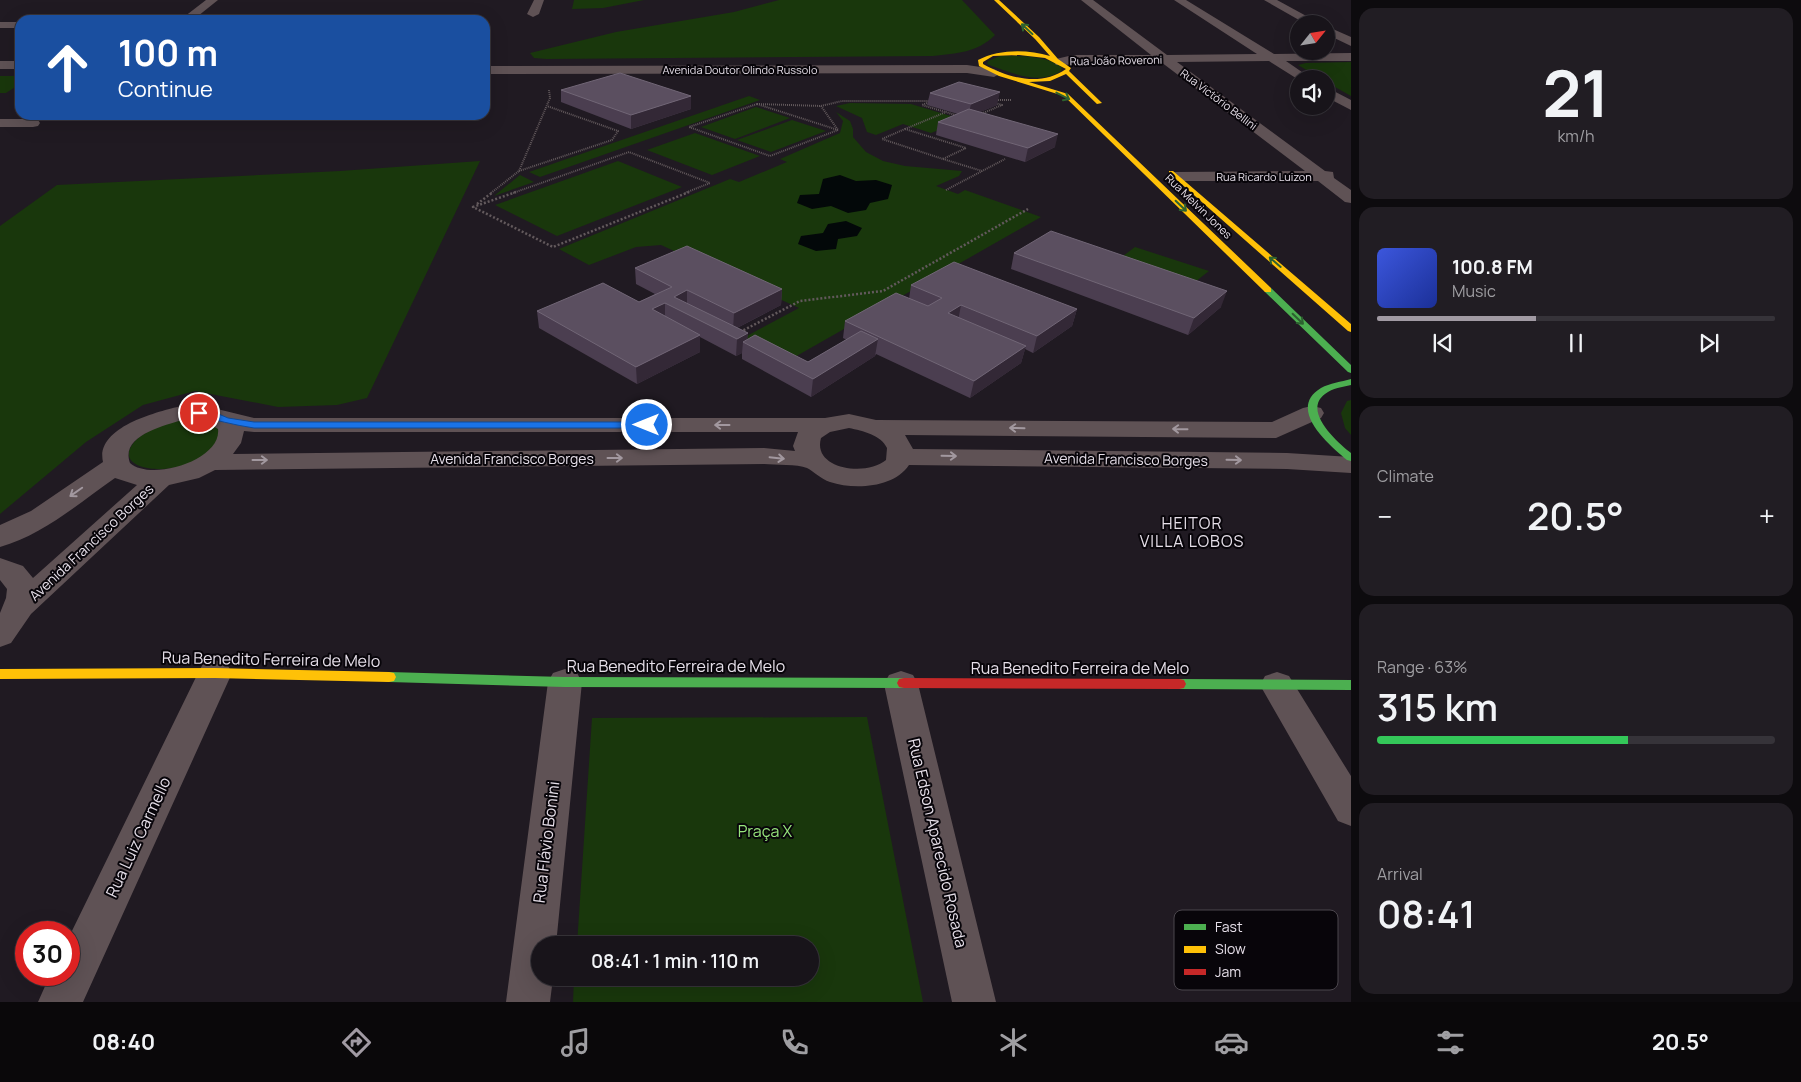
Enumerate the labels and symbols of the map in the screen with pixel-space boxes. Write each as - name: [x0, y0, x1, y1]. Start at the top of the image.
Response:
- north arrow: [1290, 15, 1335, 60]
- one-way arrow: [1021, 23, 1033, 35]
- street label: Rua João Roveroni: [1070, 52, 1162, 68]
- street label: Avenida Doutor Olindo Russolo: [663, 62, 818, 77]
- street label: Rua Victório Bellini: [1177, 65, 1261, 133]
- one-way arrow: [1056, 91, 1071, 101]
- street label: Rua Ricardo Luizon: [1216, 169, 1312, 184]
- street label: Rua Melvin Jones: [1162, 170, 1236, 242]
- one-way arrow: [1175, 200, 1188, 212]
- one-way arrow: [1268, 257, 1281, 268]
- one-way arrow: [1292, 313, 1304, 325]
- pin: [178, 392, 220, 434]
- position arrow: [620, 398, 672, 450]
- one-way arrow: [715, 420, 731, 430]
- one-way arrow: [1009, 423, 1026, 433]
- one-way arrow: [1172, 424, 1188, 434]
- street label: Avenida Francisco Borges: [1044, 448, 1208, 470]
- street label: Avenida Francisco Borges: [430, 449, 594, 468]
- one-way arrow: [940, 451, 957, 461]
- one-way arrow: [606, 453, 622, 463]
- one-way arrow: [769, 453, 785, 463]
- one-way arrow: [1226, 455, 1242, 465]
- one-way arrow: [251, 456, 267, 465]
- street label: Avenida Francisco Borges: [25, 479, 157, 605]
- one-way arrow: [69, 487, 83, 497]
- district label: HEITOR VILLA LOBOS: [1140, 512, 1244, 552]
- street label: Rua Benedito Ferreira de Melo: [162, 646, 380, 672]
- street label: Rua Benedito Ferreira de Melo: [567, 655, 785, 677]
- street label: Rua Benedito Ferreira de Melo: [971, 657, 1189, 679]
- street label: Rua Edson Aparecido Rosada: [903, 736, 973, 950]
- street label: Rua Luiz Carmello: [100, 773, 176, 901]
- street label: Rua Flávio Bonini: [528, 780, 564, 904]
- park label: Praça X: [738, 820, 793, 842]
- legend: [1174, 910, 1338, 990]
- text: Fast: [1215, 917, 1243, 936]
- speed limit sign: 30: [15, 921, 80, 986]
- text: Slow: [1215, 939, 1246, 958]
- text: Jam: [1215, 962, 1241, 981]

